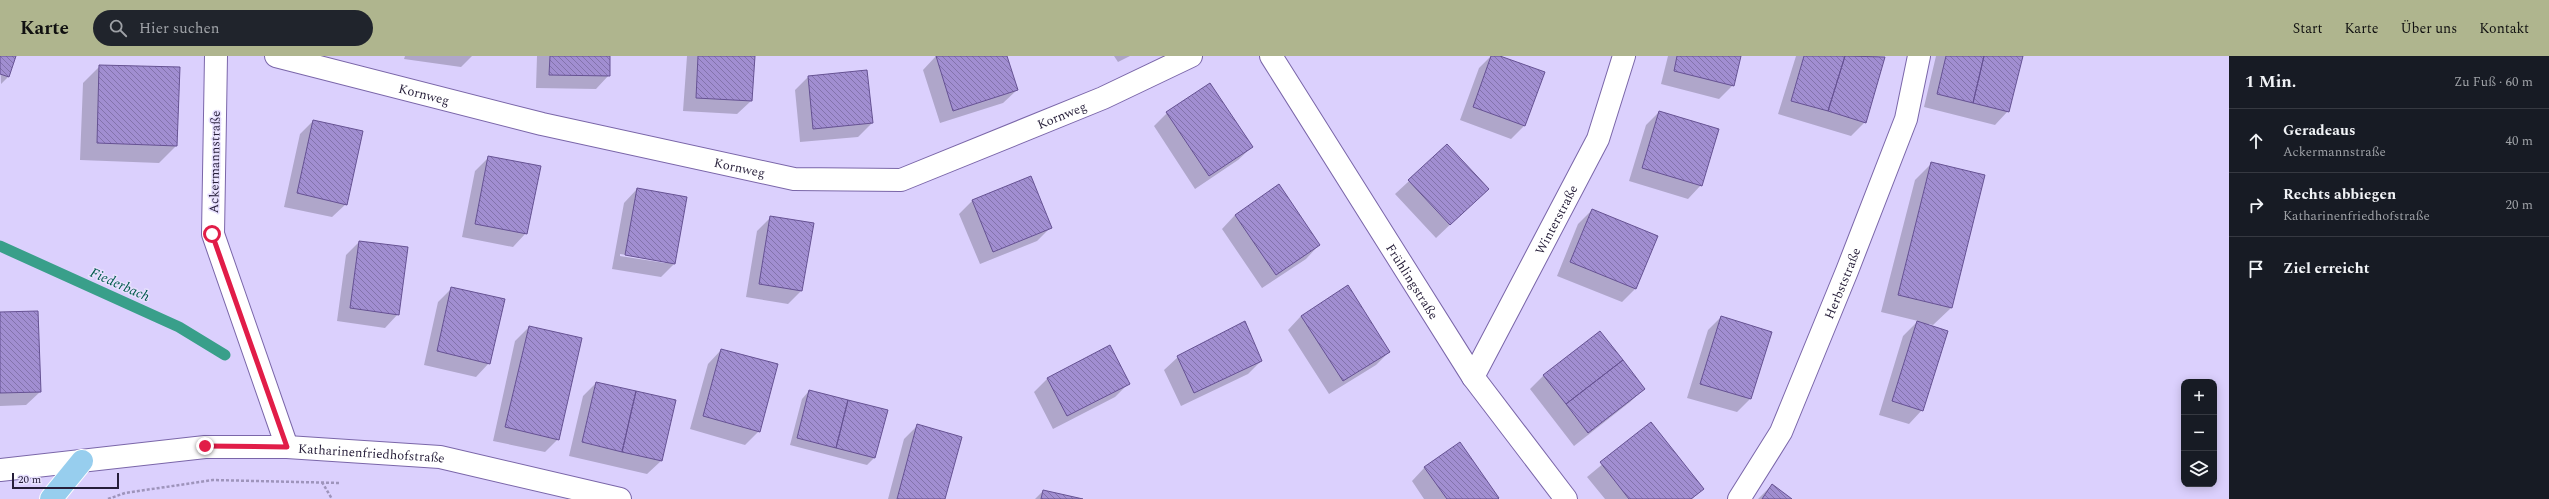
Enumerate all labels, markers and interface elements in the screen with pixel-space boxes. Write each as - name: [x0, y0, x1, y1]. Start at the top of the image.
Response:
- search box: [93, 10, 373, 46]
- text: Karte: [20, 14, 69, 43]
- icon: search: [107, 17, 129, 39]
- text: Hier suchen: [139, 17, 220, 40]
- text: Start: [2293, 18, 2323, 39]
- text: Karte: [2345, 18, 2378, 39]
- text: Über uns: [2400, 18, 2457, 39]
- text: Kontakt: [2479, 18, 2529, 39]
- text: 1 Min.: [2245, 69, 2296, 95]
- text: Zu Fuß · 60 m: [2454, 72, 2533, 92]
- street label: Kornweg: [396, 79, 452, 111]
- street label: Kornweg: [1034, 97, 1090, 135]
- street label: Ackermannstraße: [204, 110, 226, 214]
- text: Geradeaus: [2283, 119, 2355, 142]
- icon: ahead: [2245, 130, 2267, 152]
- text: 40 m: [2506, 131, 2533, 151]
- text: Ackermannstraße: [2283, 142, 2386, 162]
- street label: Kornweg: [712, 153, 767, 183]
- street label: Winterstraße: [1530, 181, 1583, 258]
- text: Rechts abbiegen: [2283, 183, 2396, 206]
- icon: right: [2245, 194, 2267, 216]
- text: 20 m: [2506, 195, 2533, 215]
- text: Katharinenfriedhofstraße: [2283, 206, 2430, 226]
- route start: [203, 225, 221, 243]
- street label: Frühlingstraße: [1380, 240, 1443, 323]
- street label: Herbststraße: [1819, 245, 1866, 322]
- text: Ziel erreicht: [2283, 257, 2369, 280]
- icon: arrive: [2245, 258, 2267, 280]
- water label: Fiederbach: [86, 262, 153, 307]
- map controls: [2181, 379, 2217, 487]
- button: +: [2181, 379, 2217, 415]
- button: −: [2181, 415, 2217, 451]
- route end: [196, 437, 214, 455]
- street label: Katharinenfriedhofstraße: [297, 439, 447, 469]
- button: layers: [2181, 451, 2217, 487]
- scale bar: [12, 471, 119, 490]
- text: 20 m: [18, 471, 41, 488]

